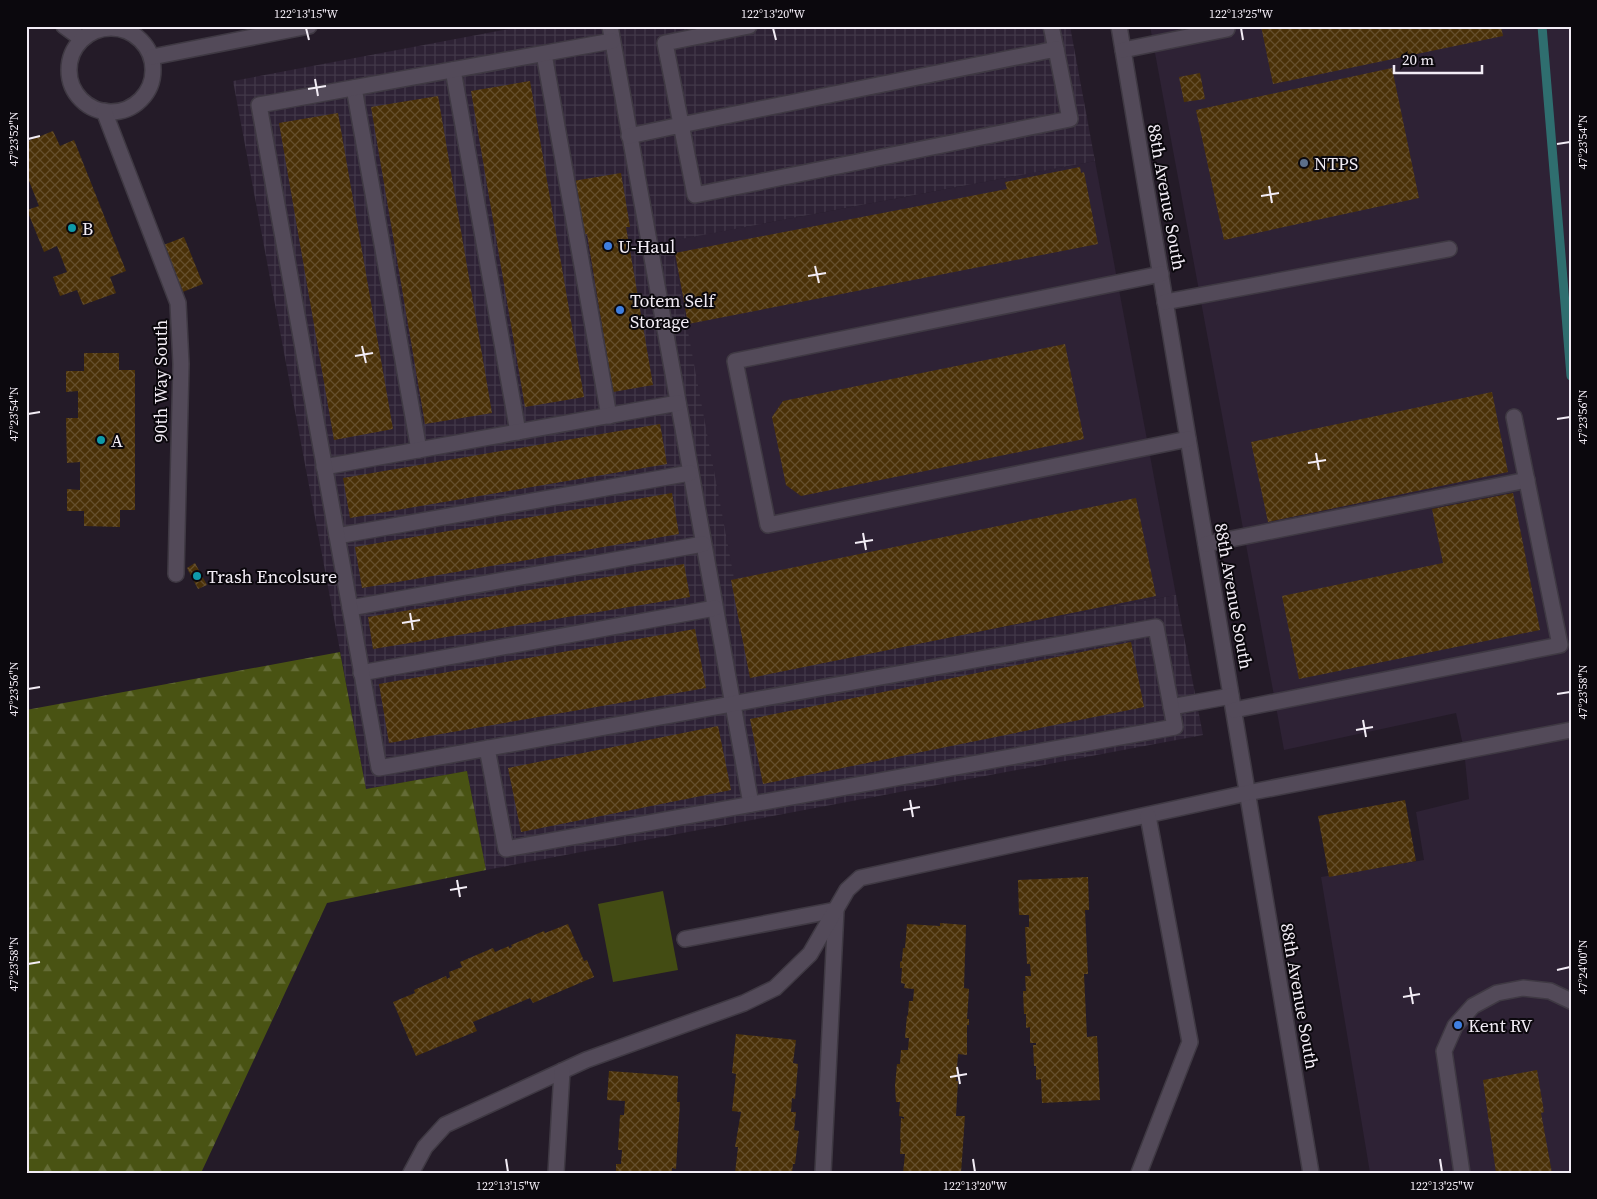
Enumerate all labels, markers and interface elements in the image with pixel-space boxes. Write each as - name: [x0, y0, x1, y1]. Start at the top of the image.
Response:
- text: 122°13'15"W: [274, 6, 338, 22]
- text: 122°13'20"W: [741, 6, 805, 22]
- text: 122°13'25"W: [1209, 6, 1273, 22]
- scale bar: [1394, 42, 1482, 74]
- text: 20 m: [1402, 49, 1434, 70]
- text: 47°23'52"N: [6, 111, 22, 167]
- text: 47°23'54"N: [1575, 114, 1591, 170]
- street label: 88th Avenue South: [1142, 122, 1192, 272]
- place label: NTPS: [1314, 151, 1358, 176]
- marker: NTPS: [1298, 157, 1310, 169]
- place label: B: [82, 216, 93, 241]
- marker: B: [66, 222, 78, 234]
- place label: U-Haul: [618, 234, 675, 259]
- marker: U-Haul: [602, 240, 614, 252]
- place label: Totem Self Storage: [630, 288, 716, 334]
- marker: Totem Self Storage: [614, 304, 626, 316]
- street label: 90th Way South: [148, 319, 173, 442]
- text: 47°23'54"N: [6, 386, 22, 442]
- text: 47°23'56"N: [1575, 389, 1591, 445]
- place label: A: [111, 428, 123, 453]
- marker: A: [95, 434, 107, 446]
- street label: 88th Avenue South: [1209, 521, 1259, 671]
- place label: Trash Encolsure: [207, 564, 337, 589]
- marker: Trash Encolsure: [191, 570, 203, 582]
- text: 47°23'56"N: [6, 661, 22, 717]
- text: 47°23'58"N: [1575, 664, 1591, 720]
- street label: 88th Avenue South: [1275, 921, 1325, 1071]
- text: 47°23'58"N: [6, 936, 22, 992]
- text: 47°24'00"N: [1575, 939, 1591, 995]
- place label: Kent RV: [1468, 1013, 1532, 1038]
- marker: Kent RV: [1452, 1019, 1464, 1031]
- text: 122°13'15"W: [476, 1178, 540, 1194]
- text: 122°13'20"W: [943, 1178, 1007, 1194]
- text: 122°13'25"W: [1410, 1178, 1474, 1194]

